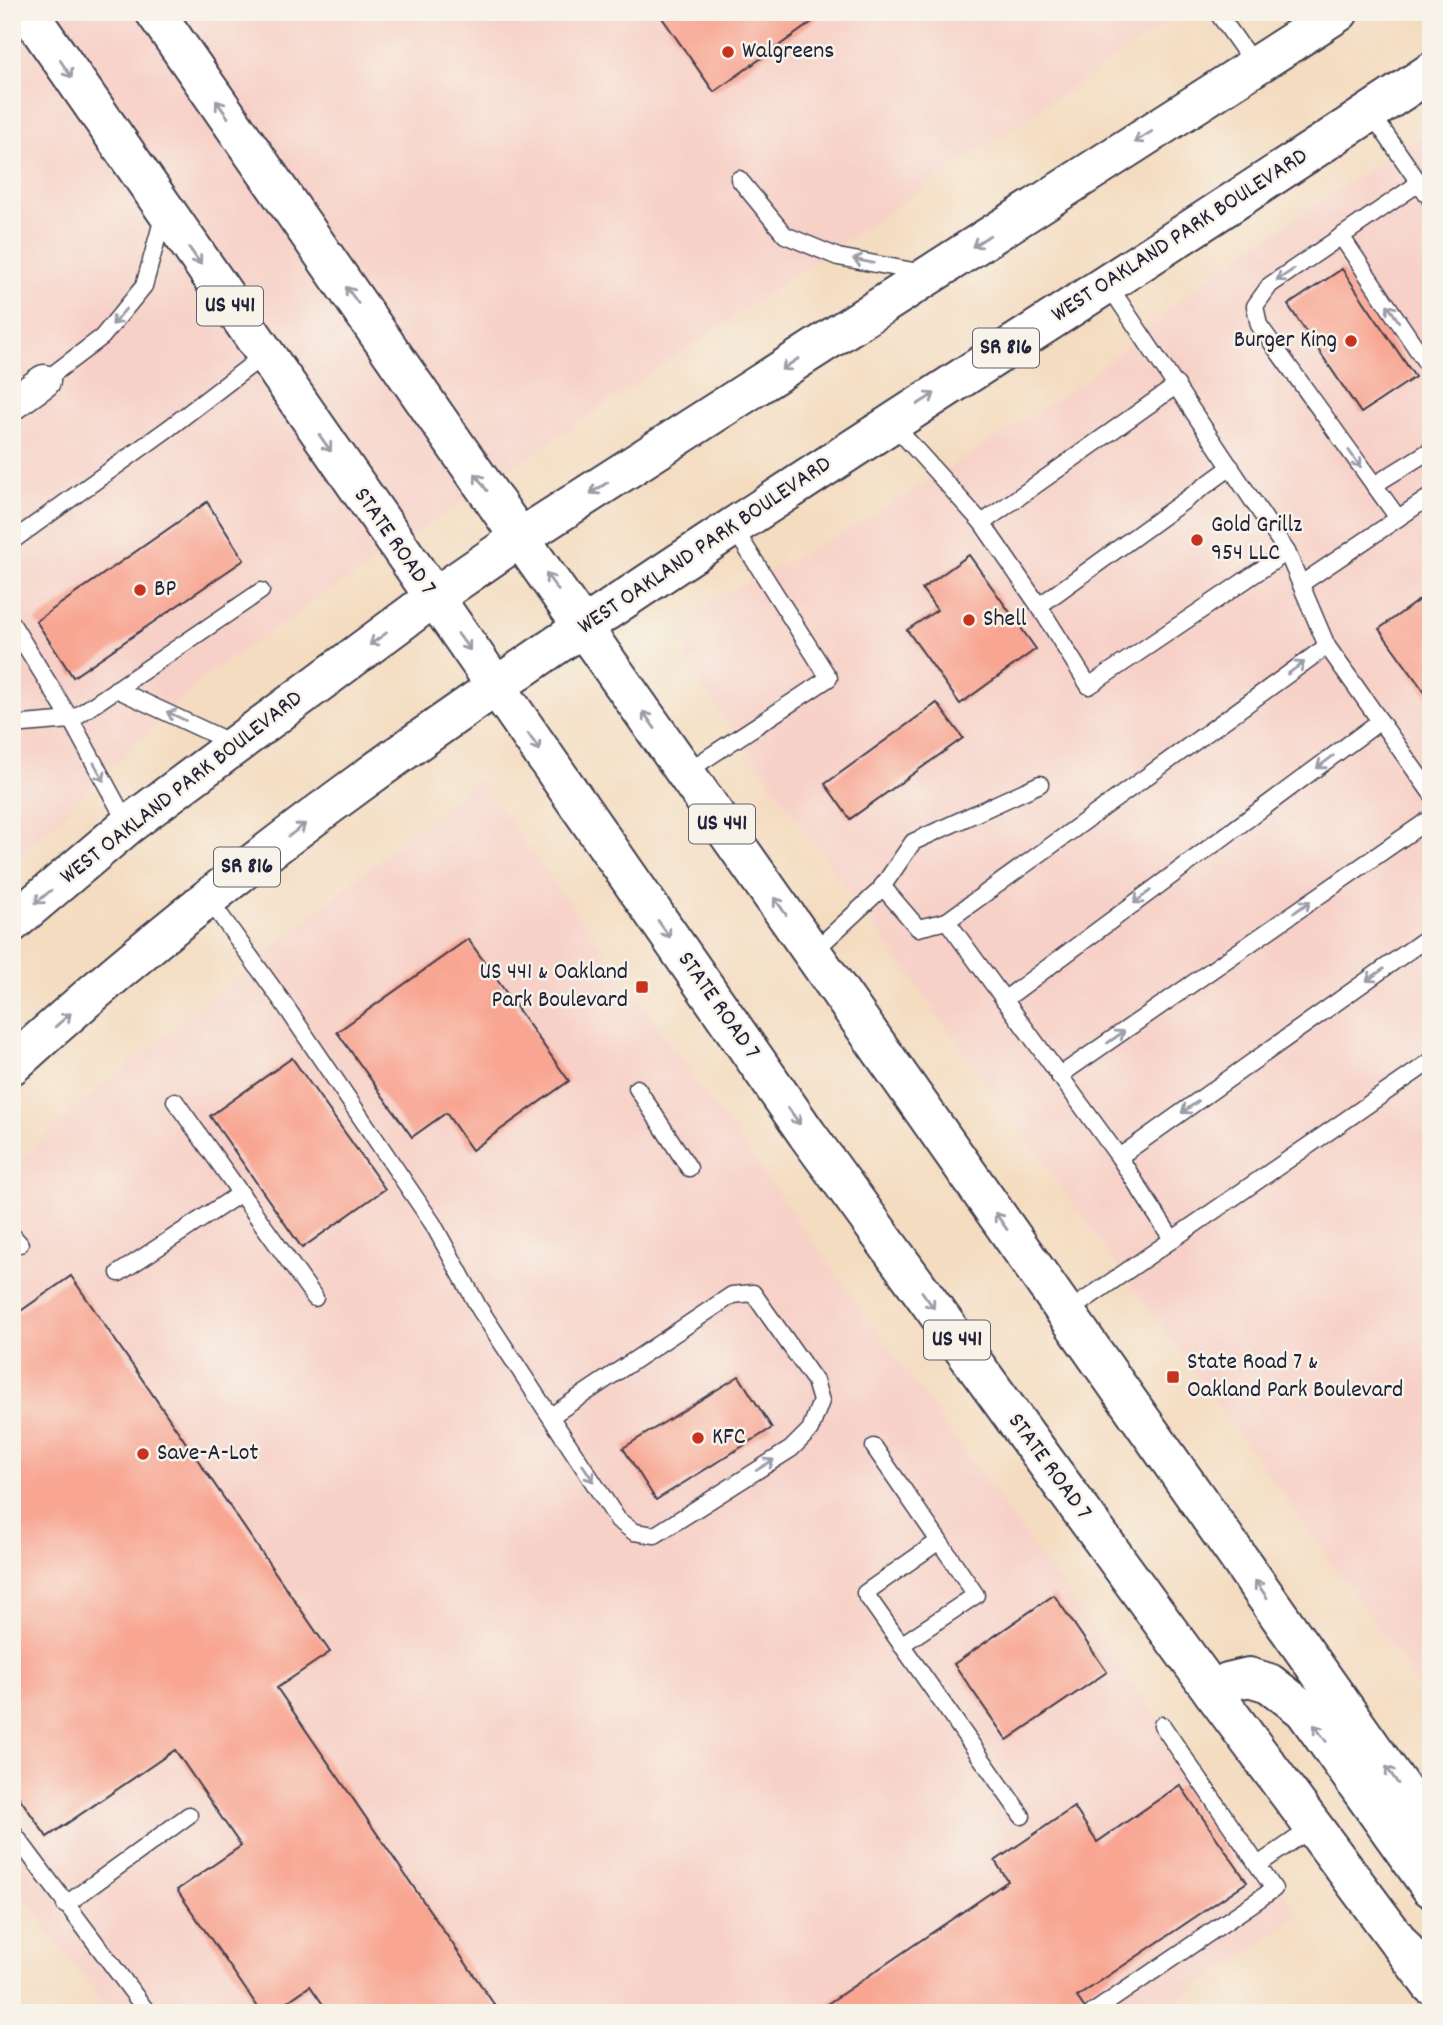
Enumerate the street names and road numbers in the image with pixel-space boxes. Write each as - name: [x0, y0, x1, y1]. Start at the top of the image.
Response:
- street label: WEST OAKLAND PARK BOULEVARD: [1045, 140, 1315, 332]
- road number: US 441: [197, 286, 263, 326]
- road number: SR 816: [973, 328, 1039, 368]
- street label: WEST OAKLAND PARK BOULEVARD: [571, 448, 839, 644]
- street label: STATE ROAD 7: [344, 481, 444, 603]
- street label: WEST OAKLAND PARK BOULEVARD: [54, 682, 310, 894]
- road number: US 441: [689, 804, 755, 844]
- road number: SR 816: [214, 848, 280, 887]
- street label: STATE ROAD 7: [668, 945, 768, 1067]
- road number: US 441: [924, 1320, 990, 1359]
- street label: STATE ROAD 7: [999, 1406, 1099, 1528]

